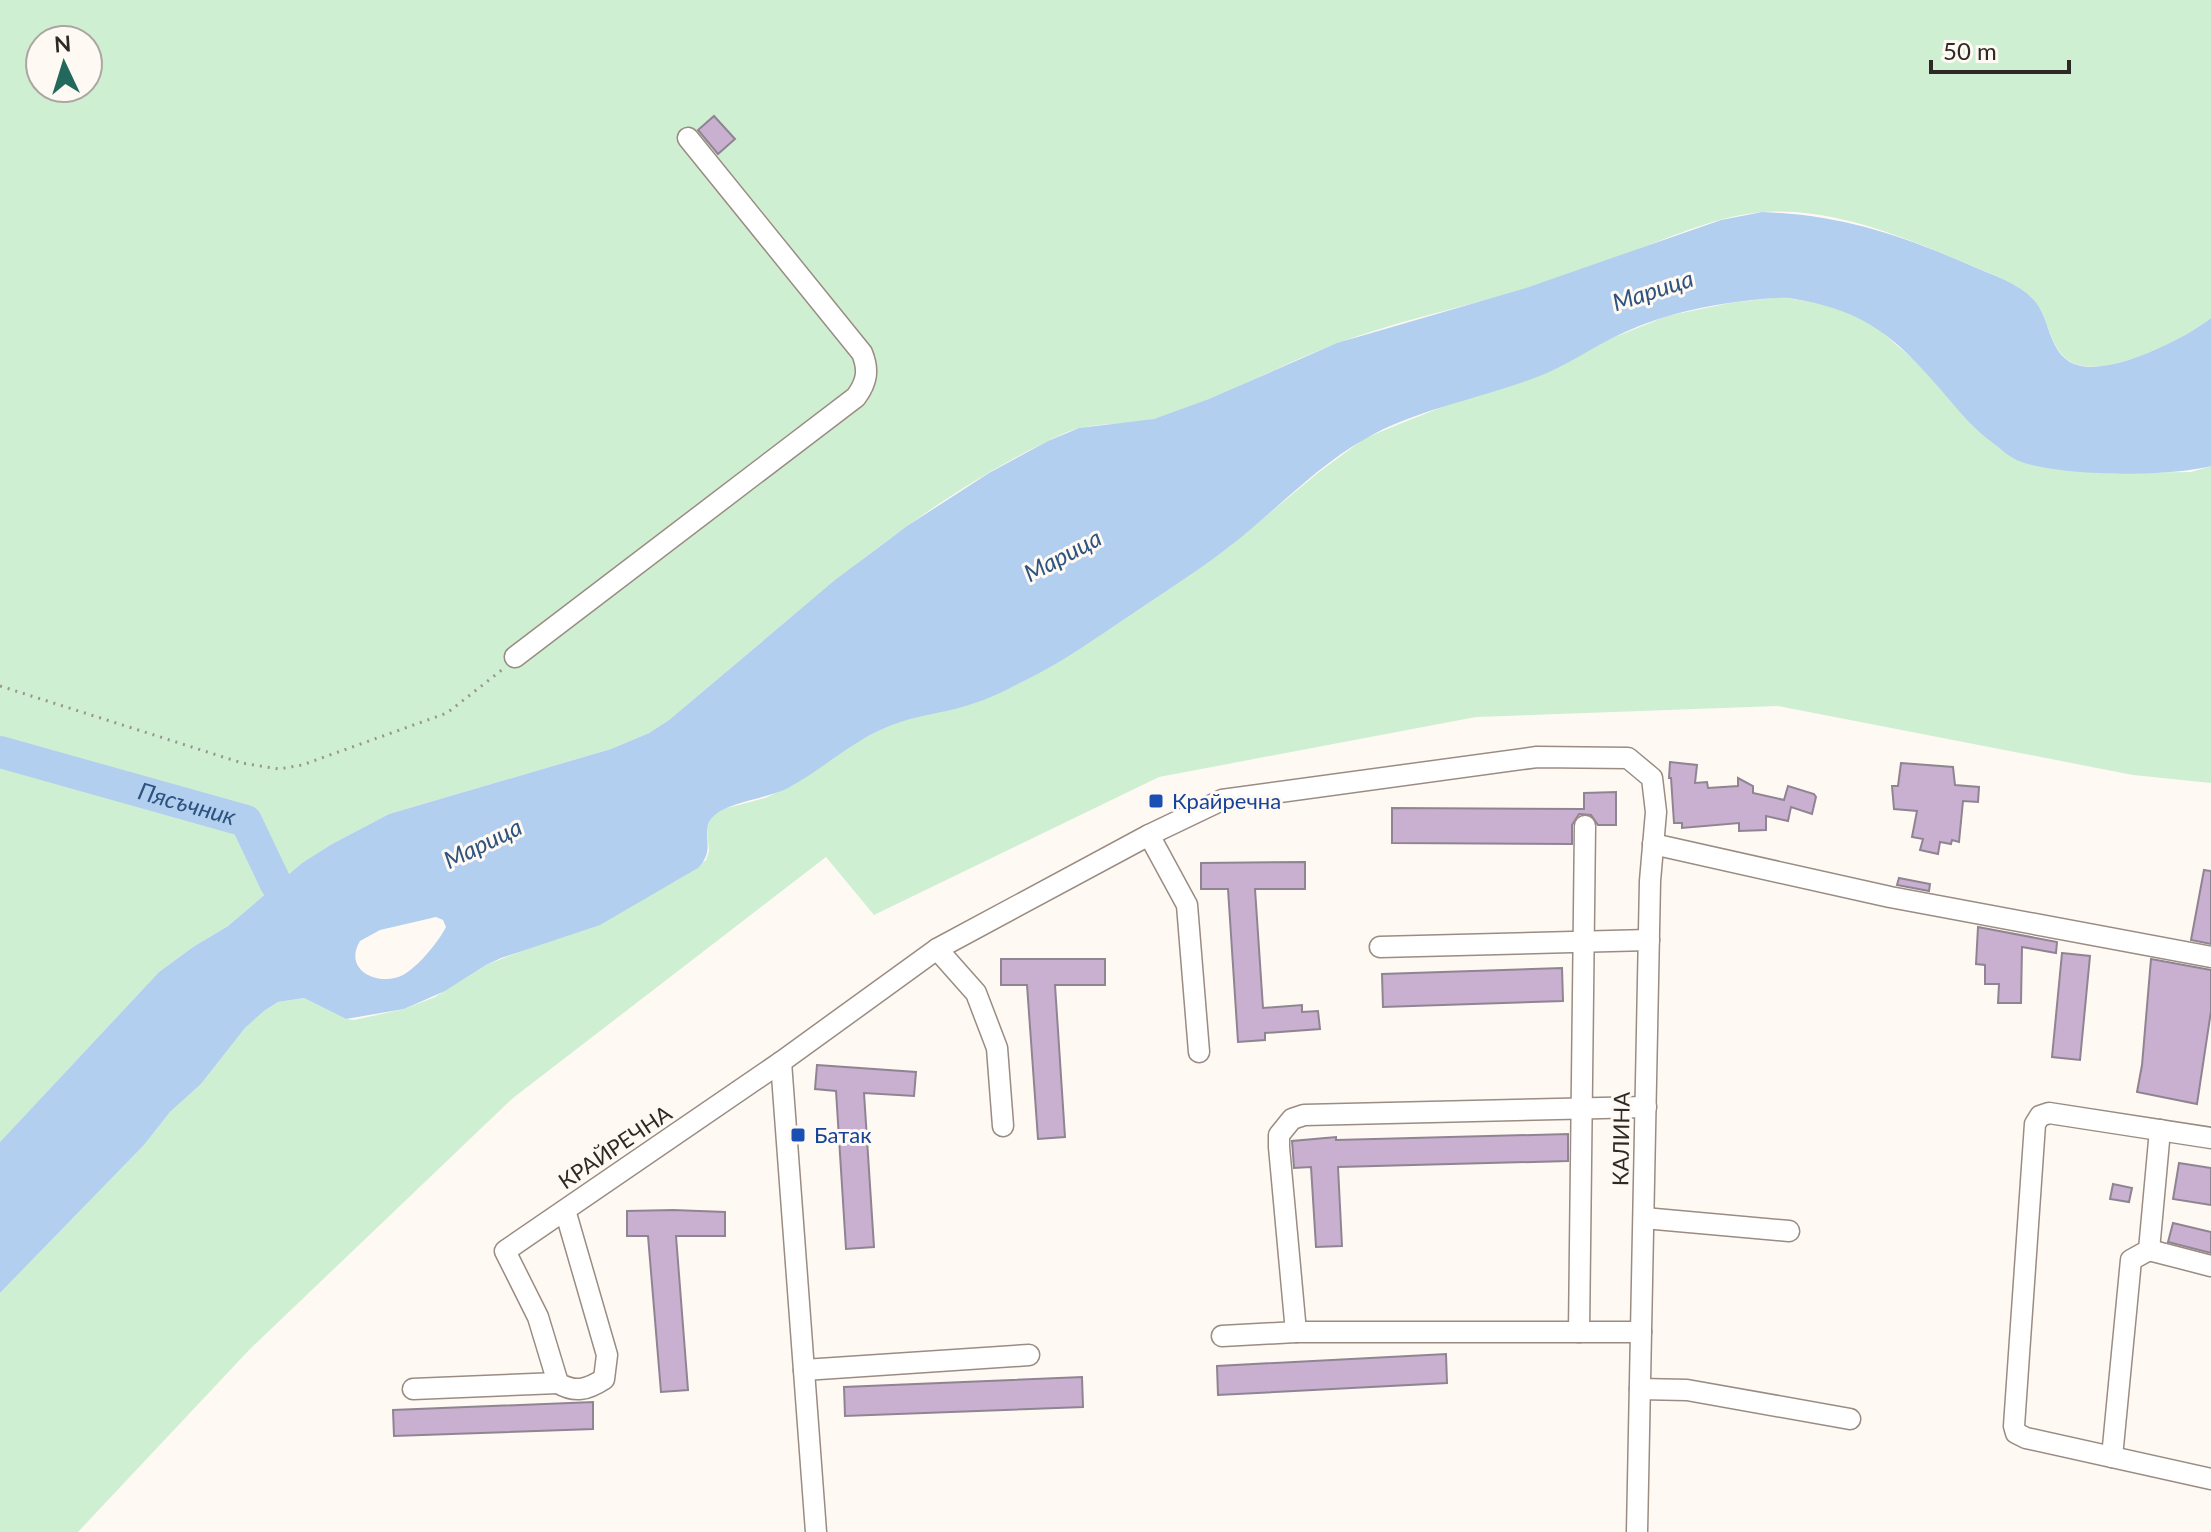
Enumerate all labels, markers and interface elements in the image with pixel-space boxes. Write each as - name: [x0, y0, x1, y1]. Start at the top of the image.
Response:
- north arrow: [24, 24, 104, 104]
- scale bar: [1931, 24, 2069, 74]
- text: N: [53, 29, 72, 58]
- text: 50 m: [1943, 36, 1997, 65]
- water label: Марица: [1608, 263, 1697, 316]
- water label: Марица: [1019, 522, 1106, 587]
- water label: Пясъчник: [135, 775, 240, 831]
- place label: Крайречна: [1172, 787, 1281, 814]
- marker: Крайречна: [1147, 792, 1165, 810]
- water label: Марица: [438, 811, 526, 874]
- street label: КАЛИНА: [1606, 1091, 1635, 1186]
- street label: КРАЙРЕЧНА: [553, 1099, 677, 1194]
- place label: Батак: [814, 1121, 872, 1148]
- marker: Батак: [789, 1126, 807, 1144]

